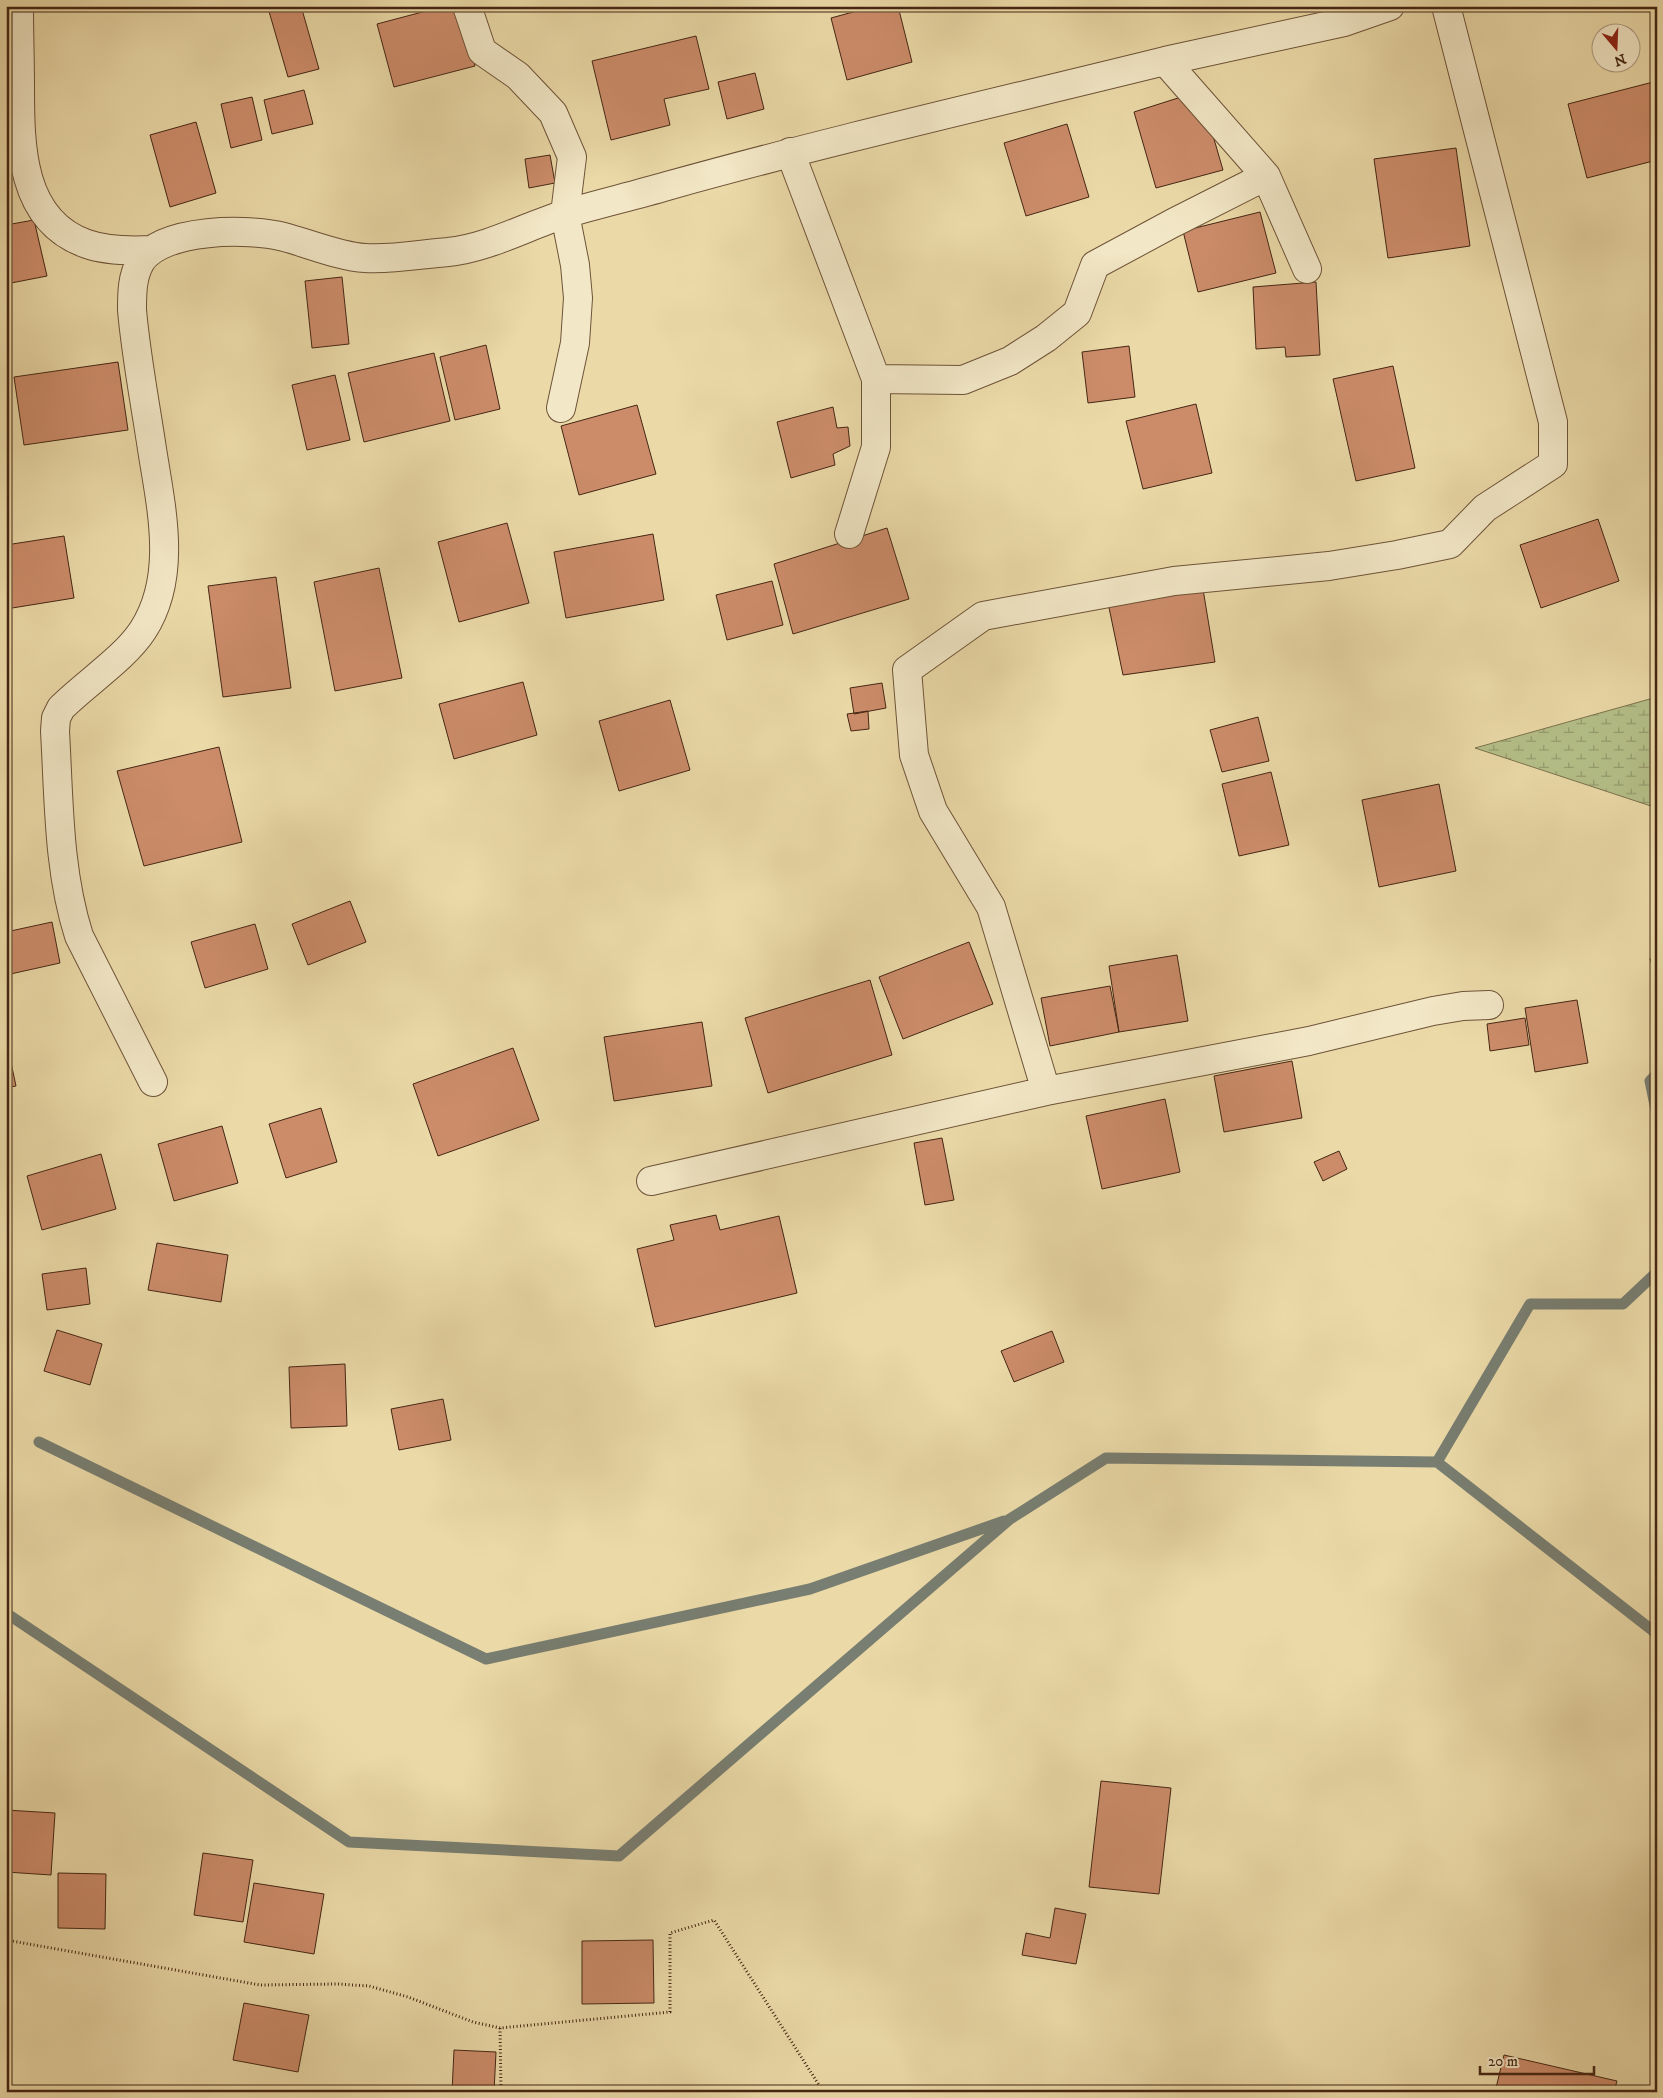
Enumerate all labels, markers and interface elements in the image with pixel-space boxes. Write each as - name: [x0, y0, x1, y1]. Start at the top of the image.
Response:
- north arrow: [1590, 22, 1640, 72]
- text: N: [1611, 49, 1628, 70]
- scale bar: [1480, 2043, 1594, 2075]
- text: 20 m: [1488, 2052, 1518, 2071]

